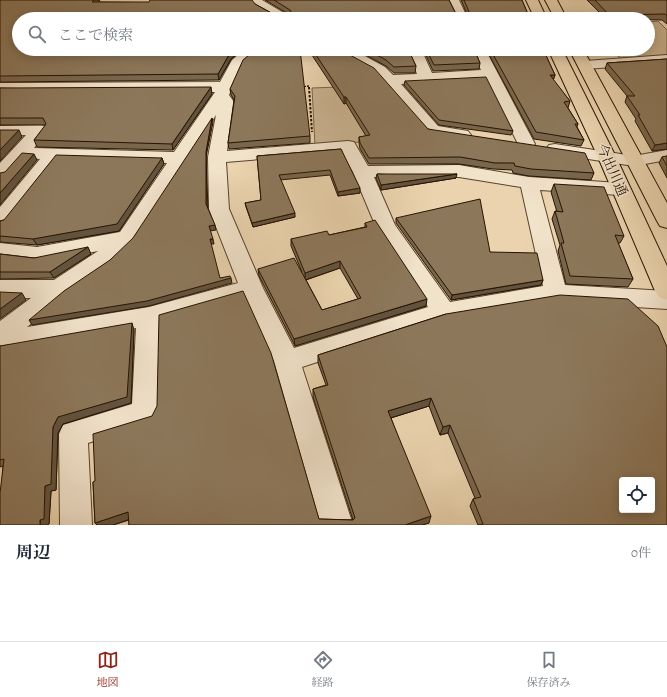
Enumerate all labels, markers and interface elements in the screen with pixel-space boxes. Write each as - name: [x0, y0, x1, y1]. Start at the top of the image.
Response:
- search box: [12, 12, 655, 56]
- icon: search: [26, 23, 48, 45]
- text: ここで検索: [58, 25, 133, 45]
- street label: 今出川通: [592, 141, 632, 199]
- map controls: [619, 477, 655, 513]
- button: locate: [619, 477, 655, 513]
- text: 周辺: [16, 541, 50, 564]
- text: 0件: [631, 544, 651, 561]
- tab: 地図: [97, 649, 119, 690]
- tab: 経路: [312, 649, 334, 690]
- tab: 保存済み: [527, 649, 571, 690]

